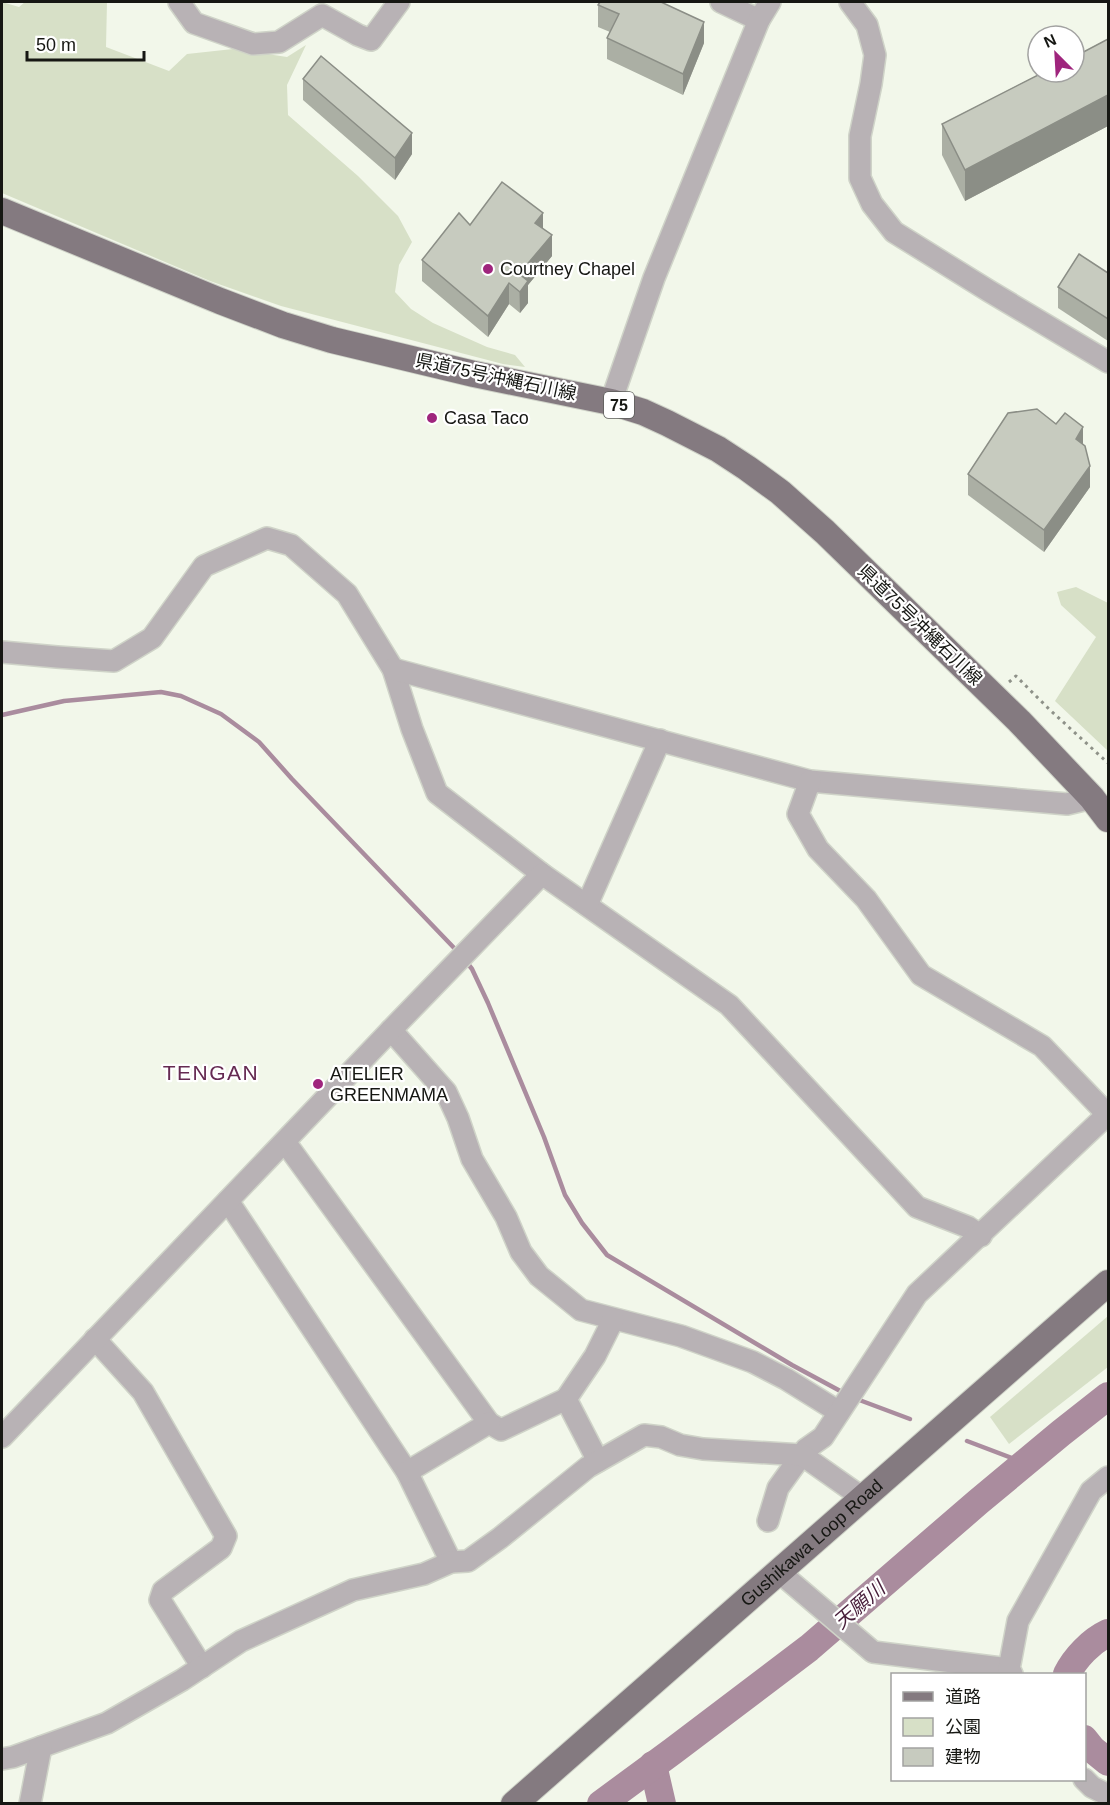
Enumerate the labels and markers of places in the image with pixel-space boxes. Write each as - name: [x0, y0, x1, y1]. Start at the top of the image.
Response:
- place label: Courtney Chapel: [500, 259, 635, 279]
- marker: Courtney Chapel: [481, 262, 495, 276]
- place label: Casa Taco: [444, 408, 529, 428]
- marker: Casa Taco: [425, 411, 439, 425]
- place label: ATELIER GREENMAMA: [330, 1064, 448, 1105]
- marker: ATELIER GREENMAMA: [311, 1077, 325, 1091]

